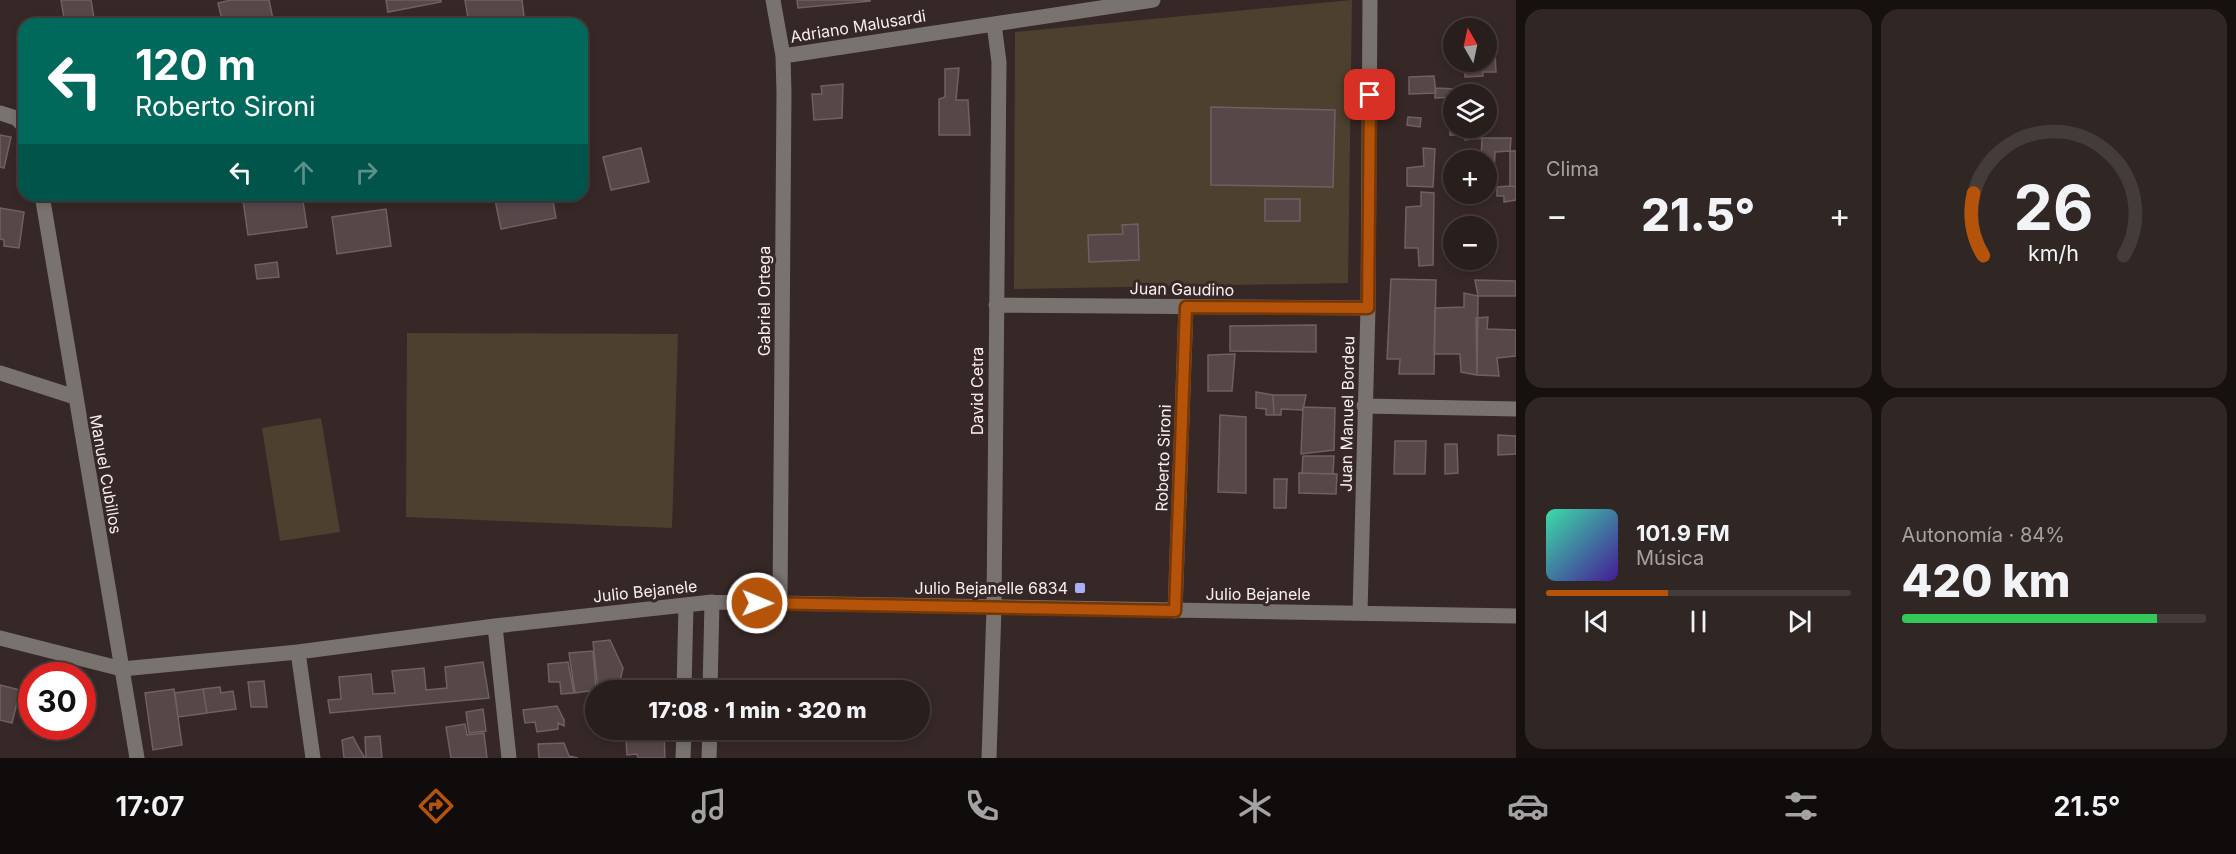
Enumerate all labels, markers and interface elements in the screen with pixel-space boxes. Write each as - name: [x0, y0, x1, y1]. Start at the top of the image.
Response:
- street label: Adriano Malusardi: [789, 5, 927, 47]
- north arrow: [1443, 18, 1497, 72]
- map controls: [1443, 18, 1497, 270]
- text: 120 m: [135, 39, 256, 90]
- icon: left: [36, 42, 114, 120]
- pin: [1344, 69, 1395, 120]
- icon: arrive: [1353, 78, 1386, 111]
- button: layers: [1443, 84, 1497, 138]
- text: Roberto Sironi: [135, 90, 316, 123]
- button: +: [1443, 150, 1497, 204]
- icon: left: [224, 156, 257, 189]
- icon: ahead: [287, 156, 320, 189]
- icon: right: [350, 156, 383, 189]
- text: Clima: [1546, 157, 1599, 181]
- text: 26: [2014, 170, 2094, 245]
- text: 21.5°: [1641, 187, 1755, 242]
- text: −: [1546, 195, 1568, 235]
- text: +: [1829, 195, 1851, 235]
- button: −: [1443, 216, 1497, 270]
- text: km/h: [2028, 240, 2079, 266]
- street label: Gabriel Ortega: [754, 246, 774, 356]
- street label: Juan Gaudino: [1130, 278, 1234, 300]
- street label: Juan Manuel Bordeu: [1336, 336, 1358, 492]
- street label: David Cetra: [967, 347, 987, 435]
- street label: Roberto Sironi: [1151, 404, 1175, 512]
- street label: Manuel Cubillos: [86, 413, 126, 535]
- text: 101.9 FM: [1636, 520, 1730, 546]
- text: Autonomía · 84%: [1902, 523, 2065, 547]
- text: Música: [1636, 546, 1704, 570]
- text: 420 km: [1902, 553, 2071, 608]
- position arrow: [725, 571, 789, 635]
- street label: Julio Bejanele: [592, 576, 698, 606]
- place label: Julio Bejanelle 6834: [915, 578, 1068, 598]
- marker: Julio Bejanelle 6834: [1073, 581, 1087, 595]
- street label: Julio Bejanele: [1205, 584, 1311, 604]
- icon: previous: [1580, 605, 1613, 638]
- icon: pause: [1682, 605, 1715, 638]
- icon: next: [1783, 605, 1816, 638]
- speed limit sign: 30: [18, 662, 96, 740]
- text: 17:08 · 1 min · 320 m: [648, 697, 867, 723]
- icon: directions: [415, 785, 457, 827]
- icon: music: [688, 785, 730, 827]
- icon: phone: [961, 785, 1003, 827]
- icon: climate: [1234, 785, 1276, 827]
- icon: car: [1507, 785, 1549, 827]
- icon: filters: [1780, 785, 1822, 827]
- text: 17:07: [116, 790, 184, 823]
- text: 21.5°: [2053, 790, 2120, 823]

